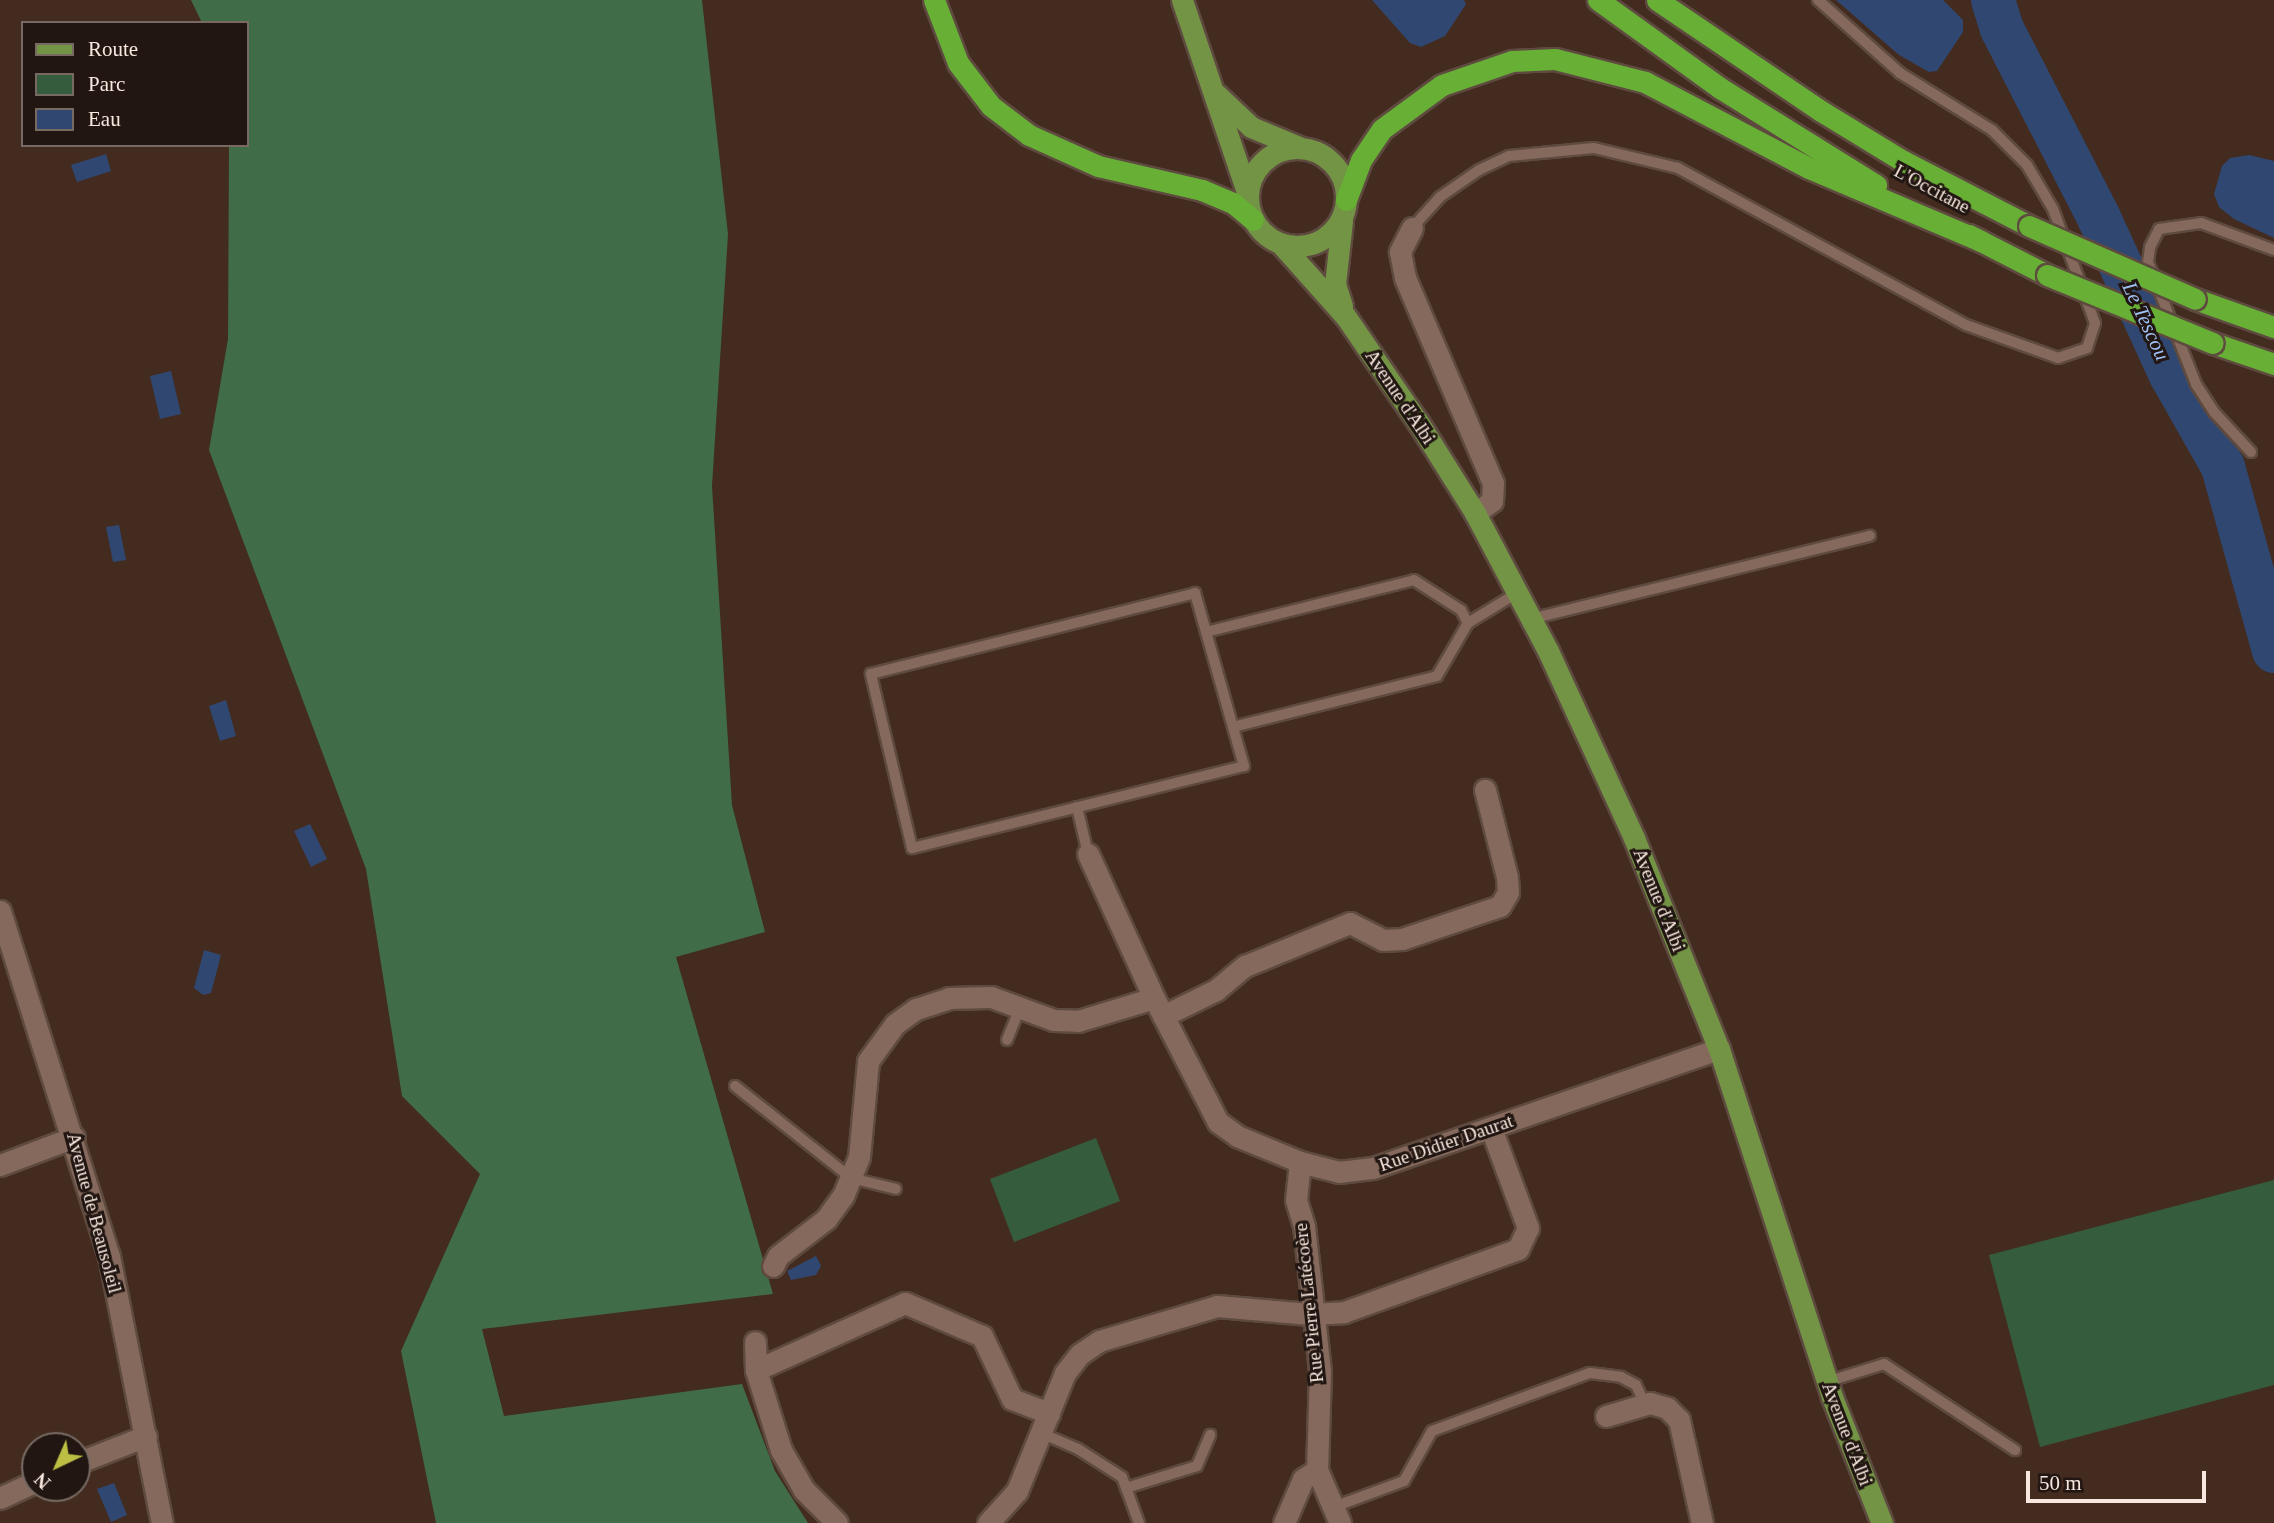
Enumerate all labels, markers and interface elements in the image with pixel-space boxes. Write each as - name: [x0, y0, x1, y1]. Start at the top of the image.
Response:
- legend: [21, 21, 248, 147]
- text: Route: [88, 37, 138, 61]
- text: Parc: [88, 72, 125, 96]
- text: Eau: [88, 107, 121, 131]
- street label: L'Occitane: [1890, 160, 1974, 218]
- water label: Le Tescou: [2117, 278, 2175, 364]
- street label: Avenue d'Albi: [1360, 345, 1440, 449]
- street label: Avenue d'Albi: [1628, 845, 1690, 955]
- street label: Rue Didier Daurat: [1376, 1109, 1516, 1177]
- street label: Avenue de Beausoleil: [62, 1130, 126, 1296]
- street label: Rue Pierre Latécoère: [1289, 1222, 1329, 1384]
- street label: Avenue d'Albi: [1817, 1379, 1877, 1489]
- north arrow: [21, 1432, 91, 1502]
- scale bar: [2029, 1456, 2209, 1500]
- text: N: [30, 1469, 55, 1493]
- text: 50 m: [2039, 1471, 2082, 1495]

